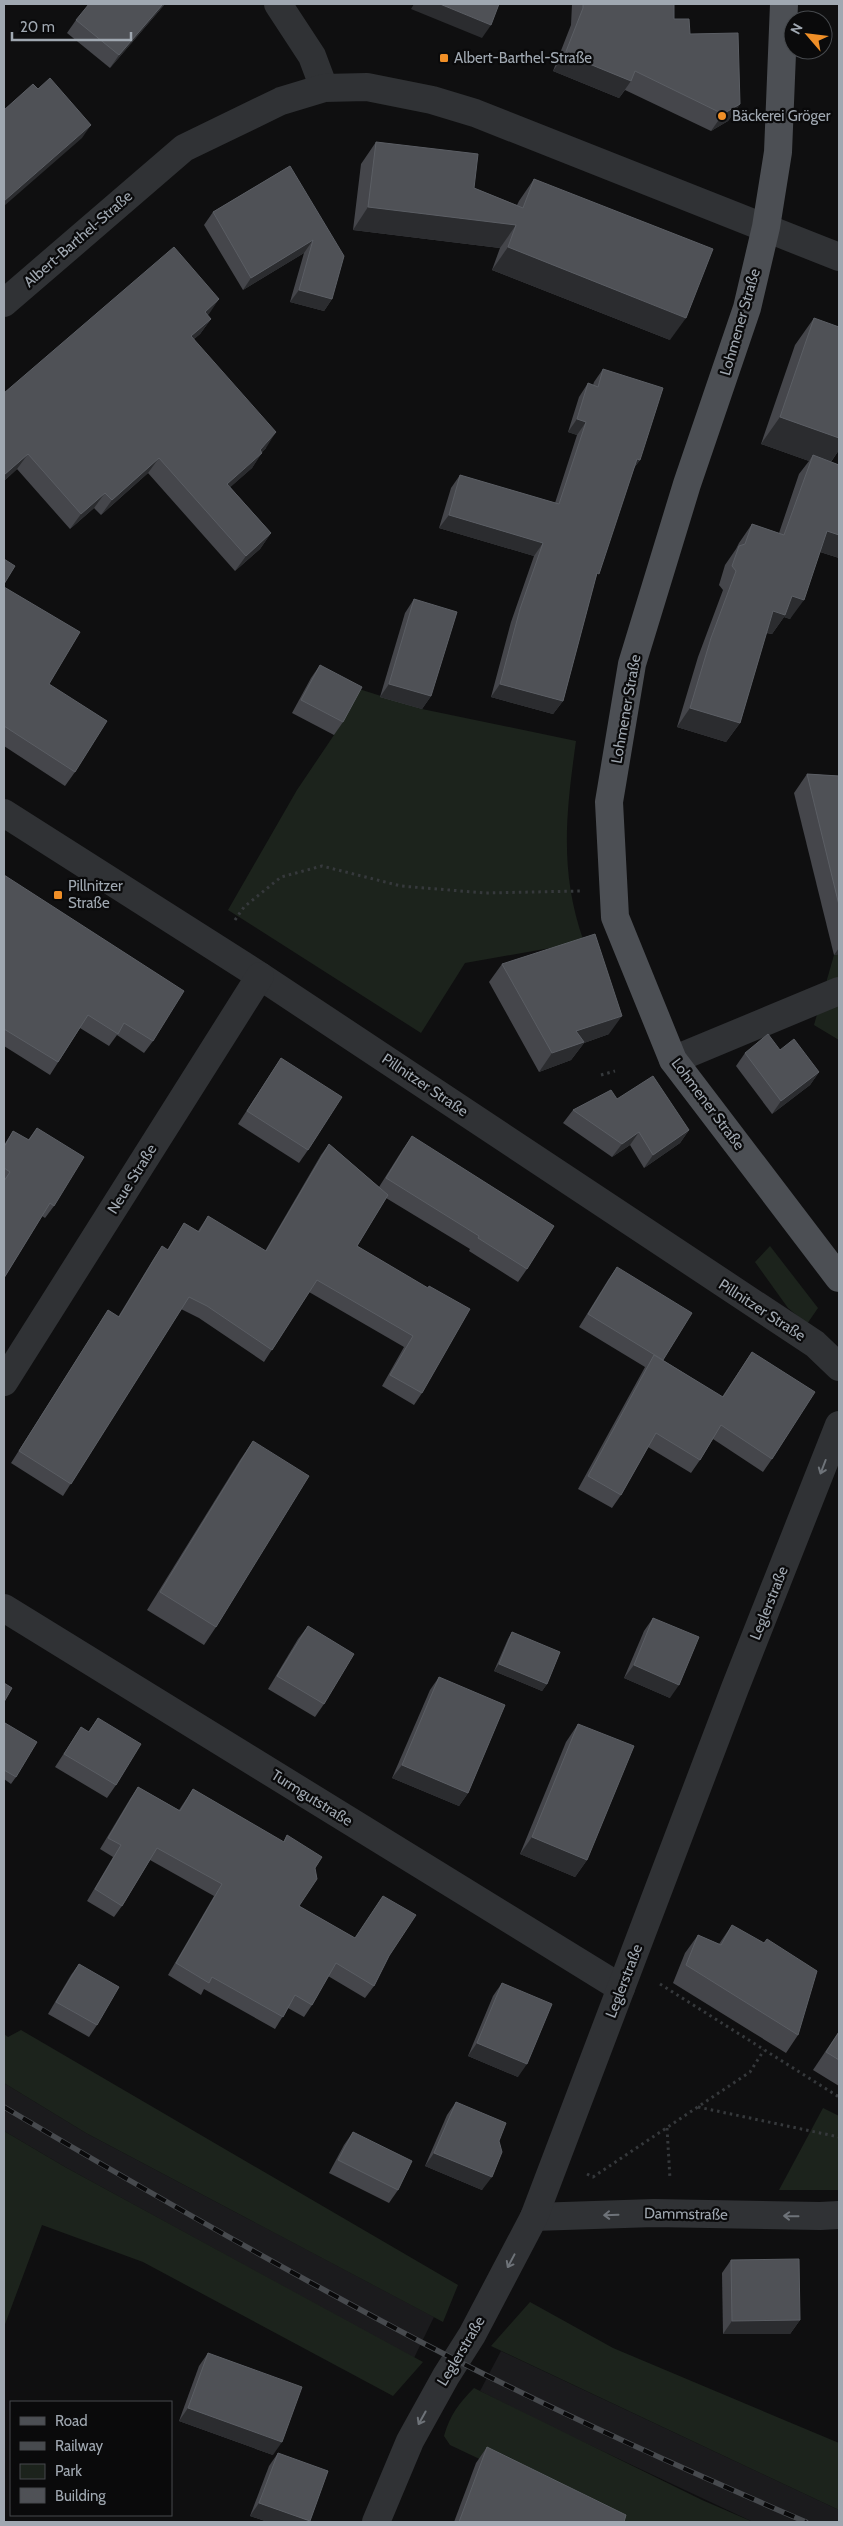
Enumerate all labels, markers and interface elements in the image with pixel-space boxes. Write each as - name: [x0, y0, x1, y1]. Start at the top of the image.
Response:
- scale bar: [12, 10, 131, 42]
- north arrow: [783, 10, 833, 60]
- text: 20 m: [20, 18, 55, 36]
- text: N: [786, 20, 807, 37]
- place label: Albert-Barthel-Straße: [454, 49, 592, 67]
- marker: Albert-Barthel-Straße: [438, 52, 450, 64]
- place label: Bäckerei Gröger: [732, 107, 831, 125]
- marker: Bäckerei Gröger: [716, 110, 728, 122]
- street label: Albert-Barthel-Straße: [20, 187, 136, 291]
- street label: Lohmener Straße: [716, 266, 764, 378]
- street label: Lohmener Straße: [608, 653, 645, 765]
- place label: Pillnitzer Straße: [68, 877, 123, 912]
- marker: Pillnitzer Straße: [52, 889, 64, 901]
- street label: Pillnitzer Straße: [379, 1050, 472, 1121]
- street label: Lohmener Straße: [668, 1054, 749, 1154]
- street label: Neue Straße: [104, 1141, 161, 1217]
- street label: Pillnitzer Straße: [715, 1275, 809, 1345]
- one-way arrow: [818, 1458, 827, 1474]
- street label: Leglerstraße: [746, 1563, 792, 1642]
- street label: Turmgutstraße: [268, 1766, 356, 1830]
- street label: Leglerstraße: [602, 1941, 646, 2021]
- street label: Dammstraße: [644, 2204, 728, 2224]
- one-way arrow: [603, 2210, 619, 2219]
- one-way arrow: [783, 2211, 799, 2220]
- one-way arrow: [506, 2253, 516, 2268]
- street label: Leglerstraße: [433, 2313, 489, 2389]
- legend: [10, 2401, 172, 2516]
- one-way arrow: [417, 2411, 427, 2426]
- text: Road: [55, 2412, 88, 2430]
- text: Railway: [55, 2437, 104, 2455]
- text: Park: [55, 2462, 82, 2480]
- text: Building: [55, 2487, 106, 2505]

